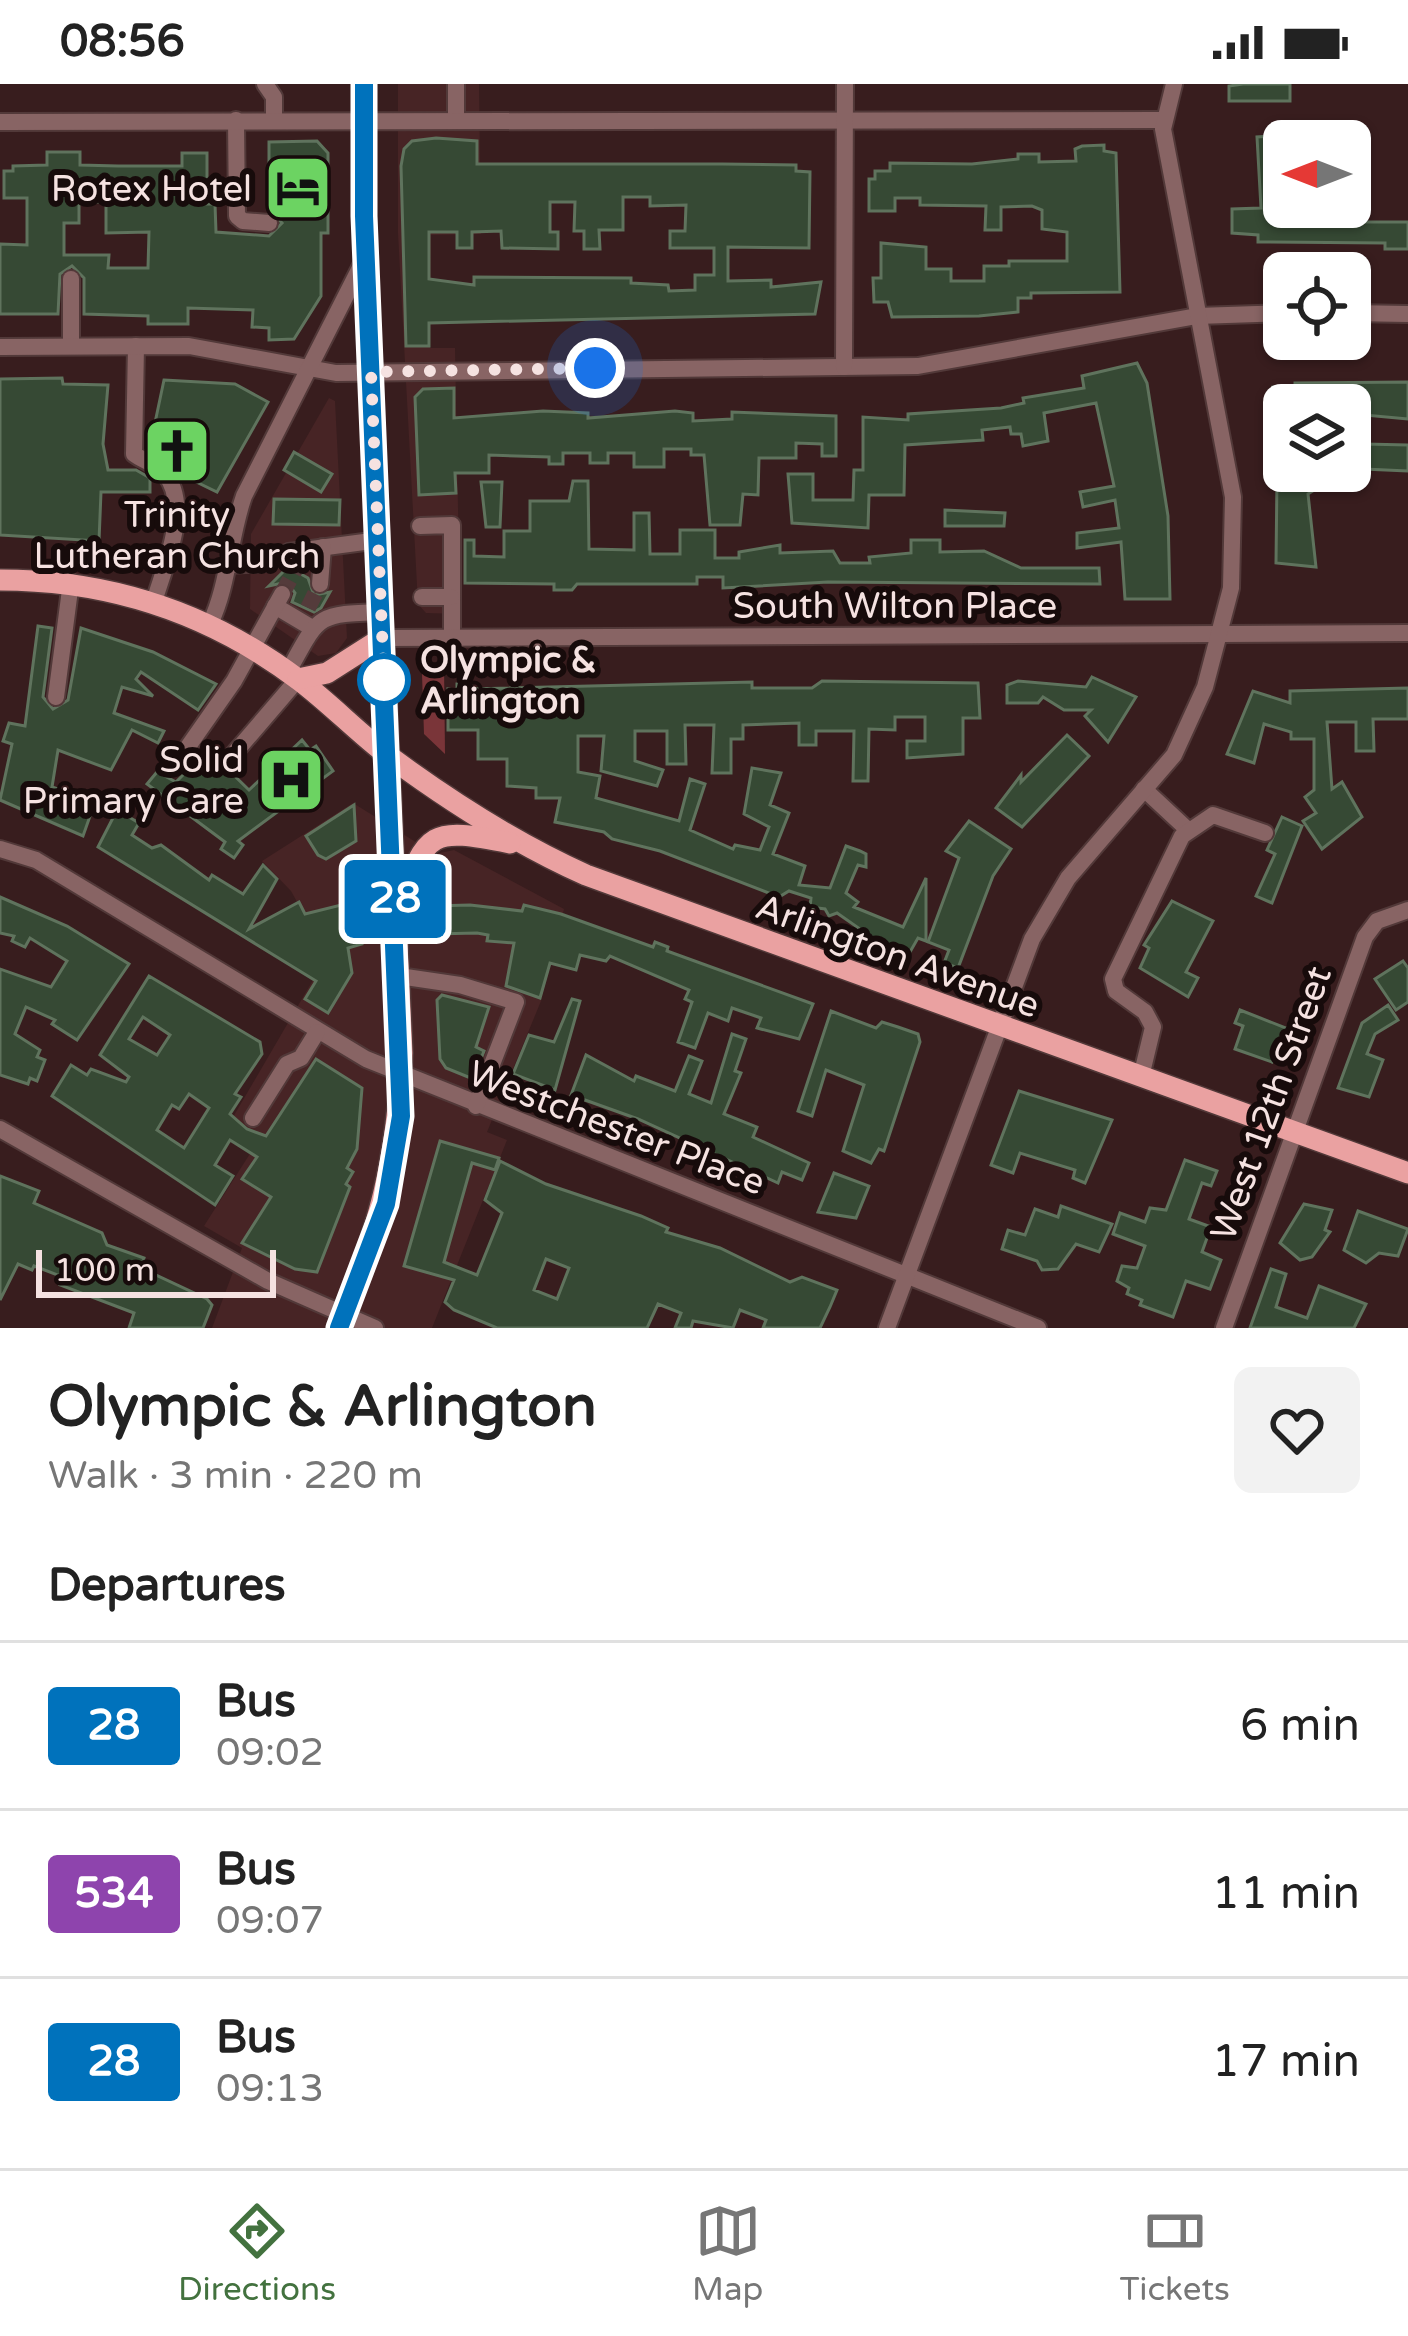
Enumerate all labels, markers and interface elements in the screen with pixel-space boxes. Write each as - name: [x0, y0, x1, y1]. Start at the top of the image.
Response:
- text: 08:56: [60, 15, 185, 69]
- north arrow: [1263, 120, 1371, 228]
- map controls: [1263, 120, 1371, 492]
- hotel icon: Rotex Hotel: [263, 153, 333, 223]
- place label: Rotex Hotel: [51, 168, 252, 211]
- button: locate: [1263, 252, 1371, 360]
- your location: [565, 338, 625, 398]
- button: layers: [1263, 384, 1371, 492]
- church icon: Trinity Lutheran Church: [142, 416, 212, 486]
- place label: Trinity Lutheran Church: [33, 494, 321, 578]
- street label: South Wilton Place: [733, 585, 1057, 628]
- place label: Olympic & Arlington: [420, 639, 597, 723]
- marker: Olympic & Arlington: [359, 655, 409, 705]
- place label: Solid Primary Care: [23, 739, 244, 823]
- hospital icon: Solid Primary Care: [256, 745, 326, 815]
- line badge: 28: [341, 860, 449, 938]
- text: 28: [369, 873, 421, 924]
- street label: Arlington Avenue: [750, 885, 1045, 1028]
- street label: West 12th Street: [1202, 961, 1341, 1246]
- street label: Westchester Place: [462, 1052, 771, 1205]
- scale bar: [36, 1244, 276, 1297]
- text: 100 m: [54, 1251, 155, 1290]
- button: heart: [1234, 1367, 1360, 1493]
- text: Olympic & Arlington: [48, 1373, 597, 1441]
- text: Walk · 3 min · 220 m: [48, 1452, 423, 1499]
- text: Departures: [48, 1559, 286, 1613]
- text: Bus: [216, 1675, 296, 1729]
- text: 6 min: [1240, 1699, 1360, 1753]
- text: 28: [88, 1700, 140, 1751]
- text: 09:02: [216, 1729, 324, 1776]
- text: Bus: [216, 1843, 296, 1897]
- text: 11 min: [1212, 1867, 1360, 1921]
- text: 534: [74, 1868, 154, 1919]
- text: 09:07: [216, 1897, 324, 1944]
- text: Bus: [216, 2011, 296, 2065]
- text: 17 min: [1212, 2035, 1360, 2089]
- text: 28: [88, 2036, 140, 2087]
- text: 09:13: [216, 2065, 324, 2112]
- tab: Directions: [178, 2198, 336, 2309]
- tab: Map: [692, 2198, 763, 2309]
- tab: Tickets: [1120, 2198, 1230, 2309]

